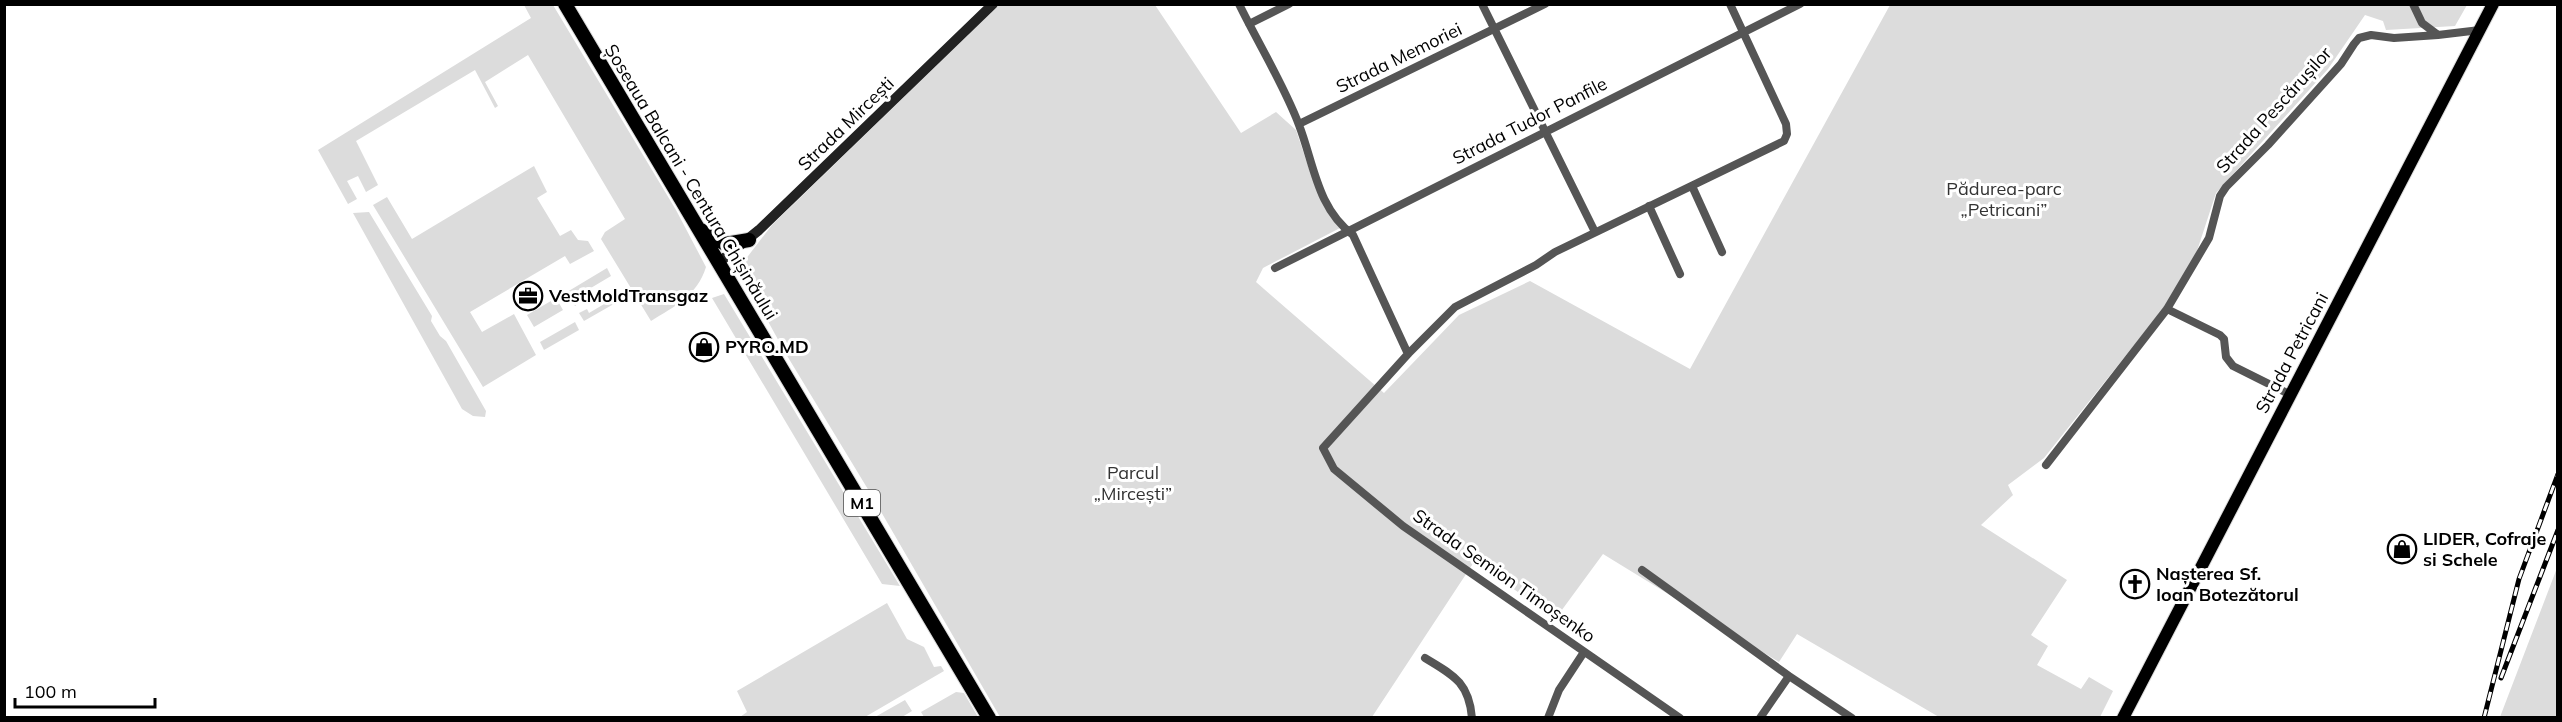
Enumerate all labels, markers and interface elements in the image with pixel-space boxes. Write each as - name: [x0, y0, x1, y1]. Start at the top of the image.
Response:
- street label: Strada Memoriei: [1332, 17, 1466, 98]
- street label: Șoseaua Balcani - Centura Chișinăului: [600, 40, 783, 324]
- street label: Strada Pescărușilor: [2211, 41, 2337, 178]
- street label: Strada Mircești: [793, 72, 899, 175]
- street label: Strada Tudor Panfile: [1449, 72, 1611, 169]
- park label: Pădurea-parc „Petricani”: [1946, 177, 2062, 221]
- office icon: VestMoldTransgaz: [512, 280, 544, 312]
- place label: VestMoldTransgaz: [548, 284, 708, 307]
- street label: Strada Petricani: [2250, 288, 2333, 417]
- shop icon: PYRO.MD: [688, 331, 720, 363]
- place label: PYRO.MD: [725, 335, 809, 358]
- park label: Parcul „Mircești”: [1094, 461, 1172, 505]
- road number: M1: [844, 490, 880, 516]
- street label: Strada Semion Timoșenko: [1409, 504, 1600, 647]
- place label: LIDER, Cofraje si Schele: [2423, 527, 2546, 571]
- shop icon: LIDER, Cofraje si Schele: [2386, 533, 2418, 565]
- place label: Nașterea Sf. Ioan Botezătorul: [2156, 562, 2299, 606]
- church icon: Nașterea Sf. Ioan Botezătorul: [2119, 568, 2151, 600]
- scale bar: [15, 671, 154, 709]
- text: 100 m: [24, 680, 77, 703]

